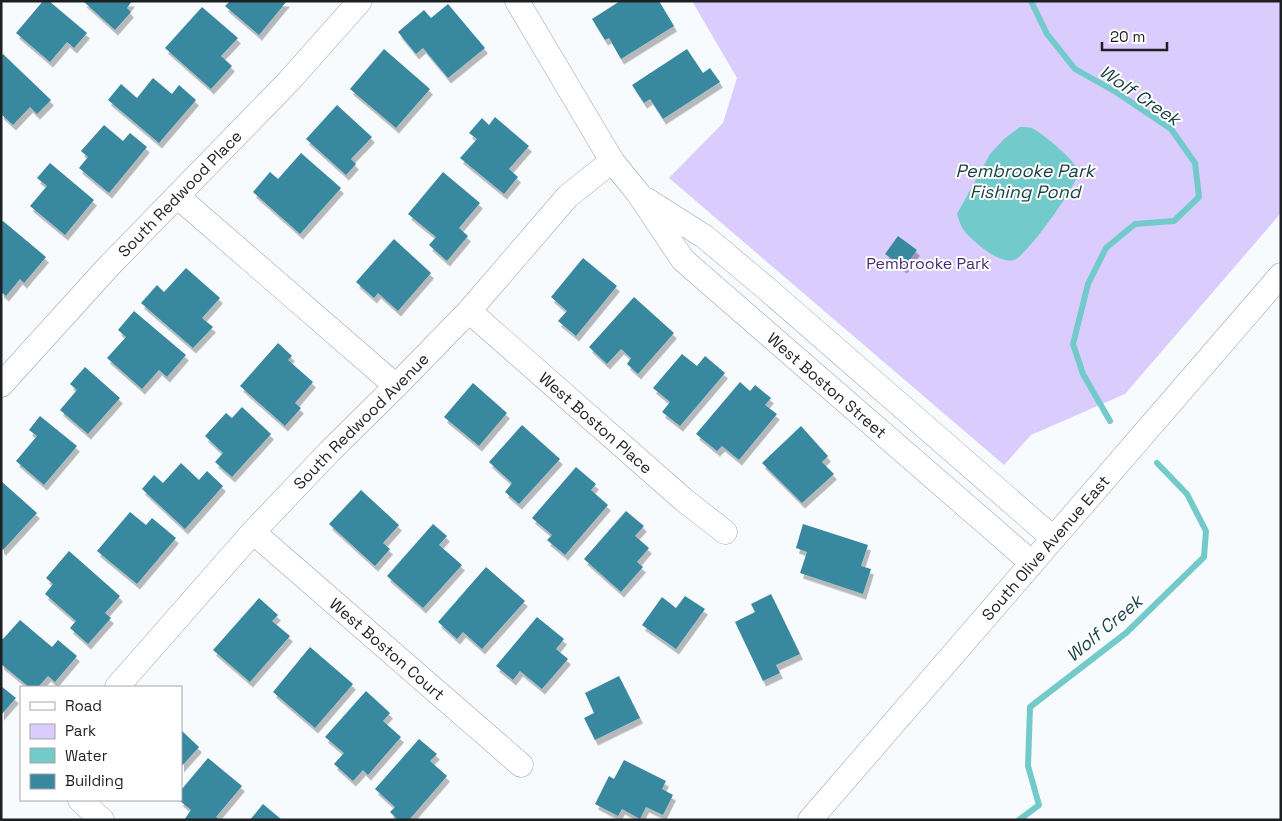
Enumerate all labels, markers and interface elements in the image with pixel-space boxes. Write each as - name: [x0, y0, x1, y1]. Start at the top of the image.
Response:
- scale bar: [1102, 20, 1167, 52]
- text: 20 m: [1110, 27, 1145, 46]
- water label: Wolf Creek: [1095, 60, 1187, 132]
- street label: South Redwood Place: [113, 125, 246, 261]
- water label: Pembrooke Park Fishing Pond: [956, 159, 1097, 203]
- park label: Pembrooke Park: [866, 253, 990, 274]
- street label: West Boston Street: [763, 328, 891, 443]
- street label: South Redwood Avenue: [289, 348, 433, 494]
- street label: West Boston Place: [535, 367, 657, 478]
- street label: South Olive Avenue East: [977, 471, 1114, 625]
- water label: Wolf Creek: [1061, 588, 1149, 667]
- street label: West Boston Court: [325, 593, 449, 705]
- legend: [20, 686, 182, 801]
- text: Road: [65, 696, 102, 715]
- text: Park: [65, 721, 96, 740]
- text: Water: [65, 746, 108, 765]
- text: Building: [65, 771, 124, 790]

